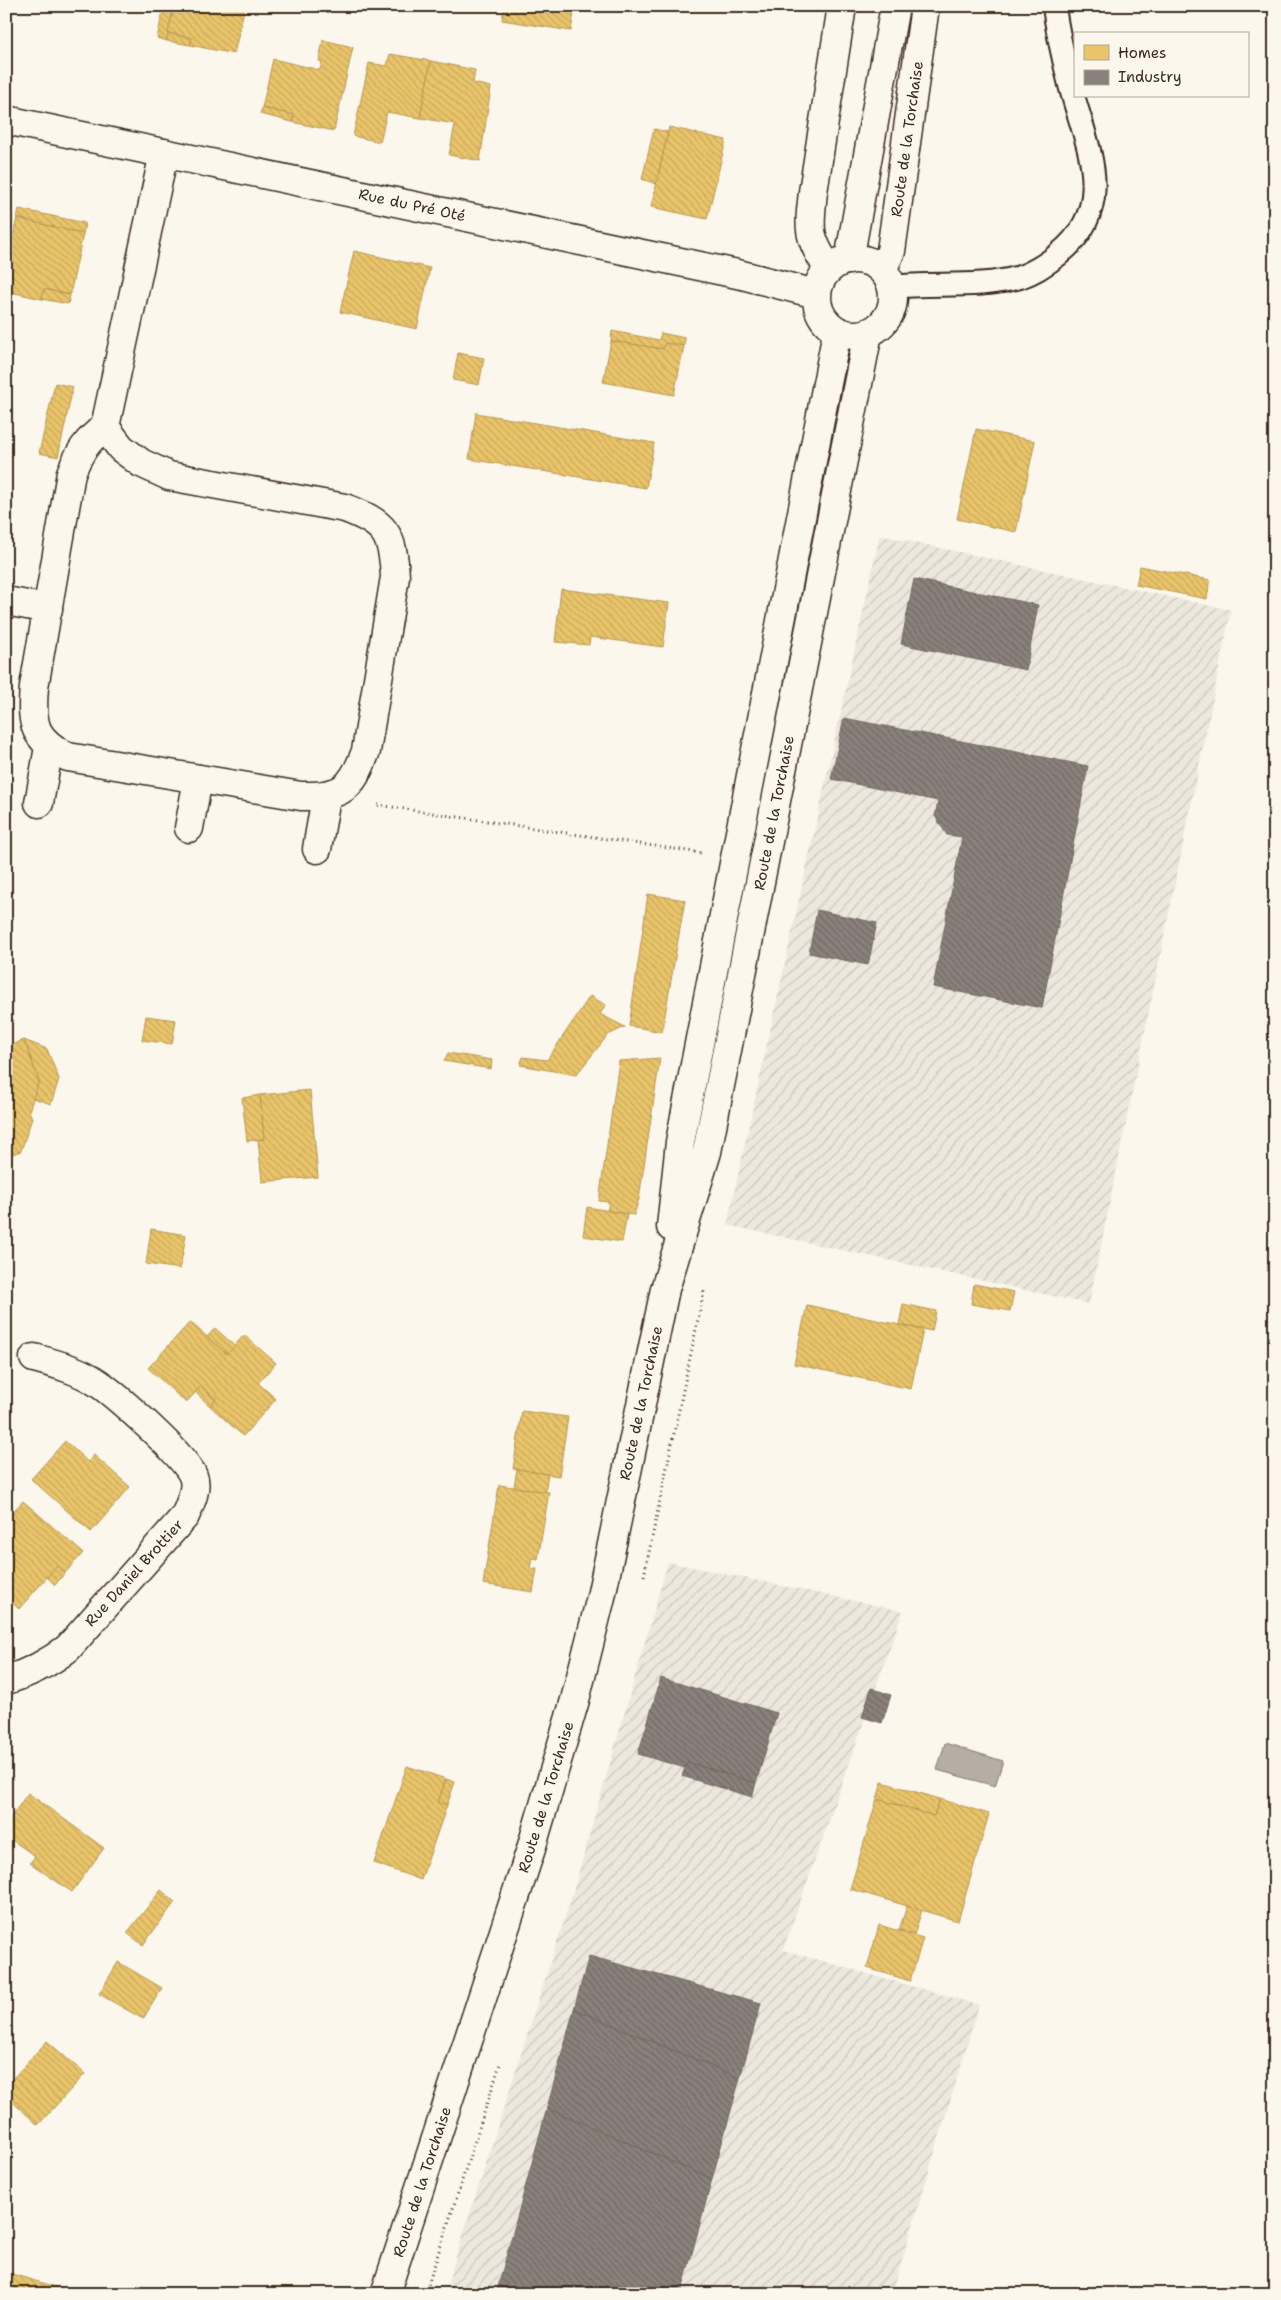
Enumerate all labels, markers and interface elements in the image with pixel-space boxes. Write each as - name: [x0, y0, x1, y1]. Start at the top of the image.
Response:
- legend: [1074, 32, 1248, 98]
- text: Homes: [1118, 43, 1166, 63]
- street label: Route de la Torchaise: [886, 60, 928, 218]
- text: Industry: [1118, 67, 1182, 87]
- street label: Rue du Pré Oté: [357, 184, 467, 226]
- street label: Route de la Torchaise: [749, 734, 799, 892]
- street label: Route de la Torchaise: [615, 1324, 667, 1482]
- street label: Rue Daniel Brottier: [80, 1515, 188, 1631]
- street label: Route de la Torchaise: [513, 1719, 579, 1875]
- street label: Route de la Torchaise: [388, 2104, 456, 2260]

